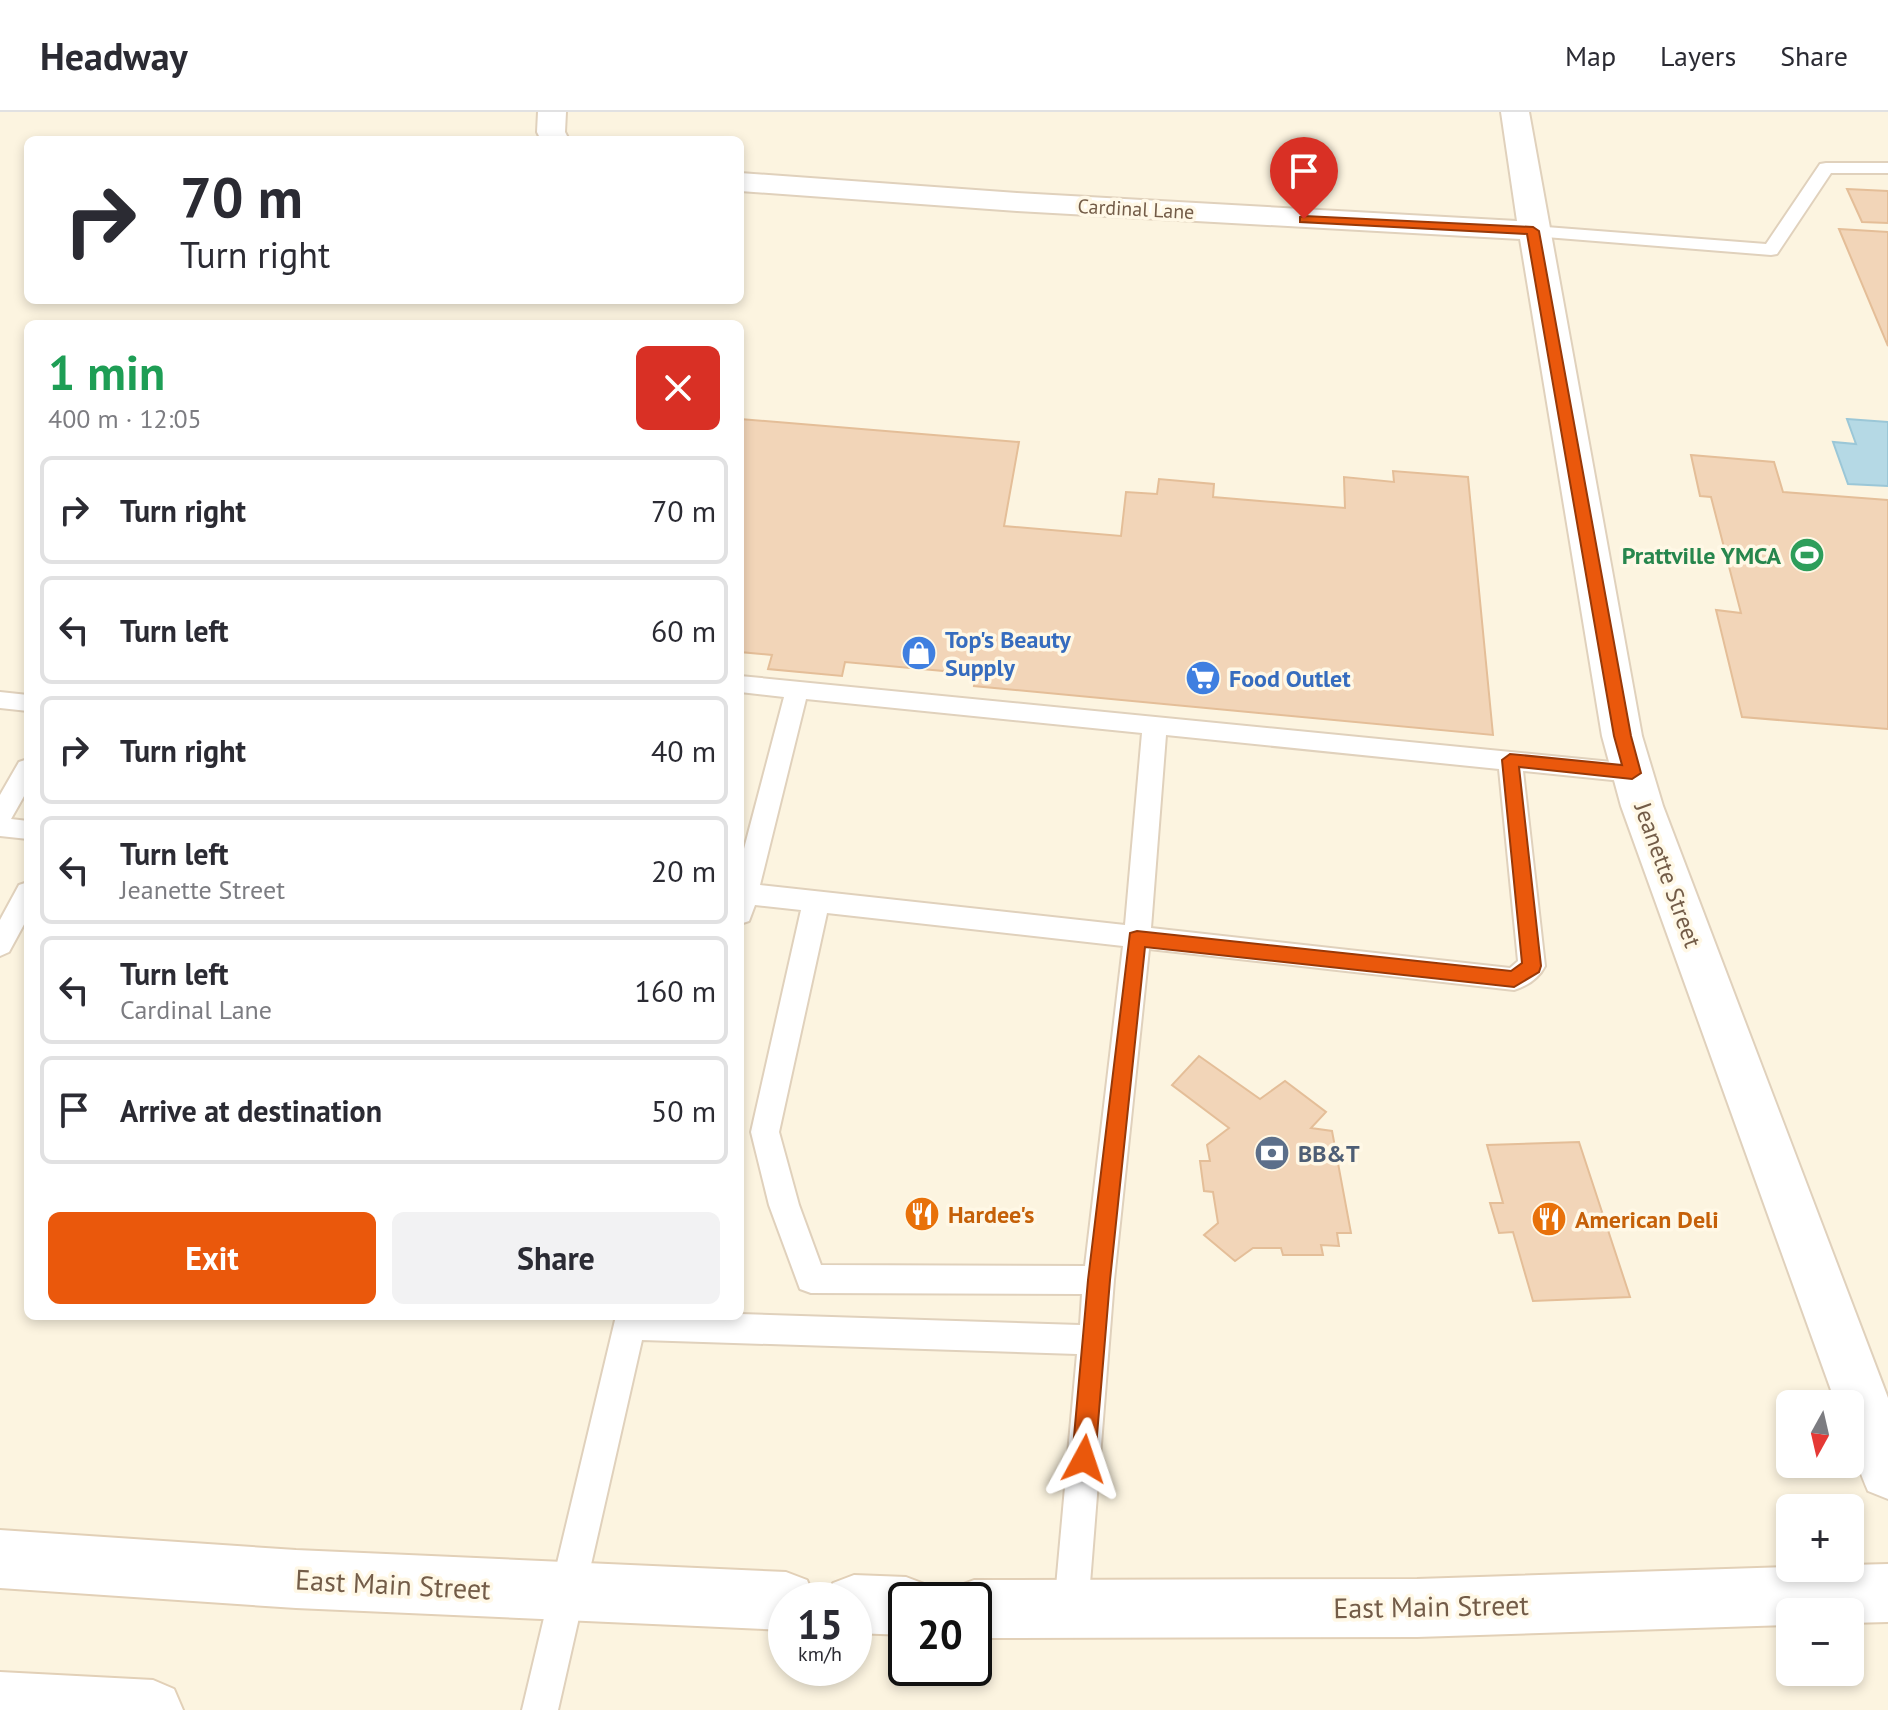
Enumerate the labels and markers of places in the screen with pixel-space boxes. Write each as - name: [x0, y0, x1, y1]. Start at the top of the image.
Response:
- pin: [1270, 137, 1338, 219]
- sports icon: Prattville YMCA: [1788, 536, 1826, 574]
- place label: Prattville YMCA: [1622, 540, 1781, 571]
- place label: Top's Beauty Supply: [945, 624, 1071, 683]
- shop icon: Top's Beauty Supply: [900, 634, 938, 672]
- supermarket icon: Food Outlet: [1184, 659, 1222, 697]
- place label: Food Outlet: [1229, 663, 1351, 694]
- bank icon: BB&T: [1253, 1134, 1291, 1172]
- place label: BB&T: [1298, 1138, 1360, 1169]
- restaurant icon: Hardee's: [903, 1195, 941, 1233]
- place label: Hardee's: [948, 1199, 1034, 1230]
- restaurant icon: American Deli: [1530, 1200, 1568, 1238]
- place label: American Deli: [1575, 1204, 1719, 1235]

